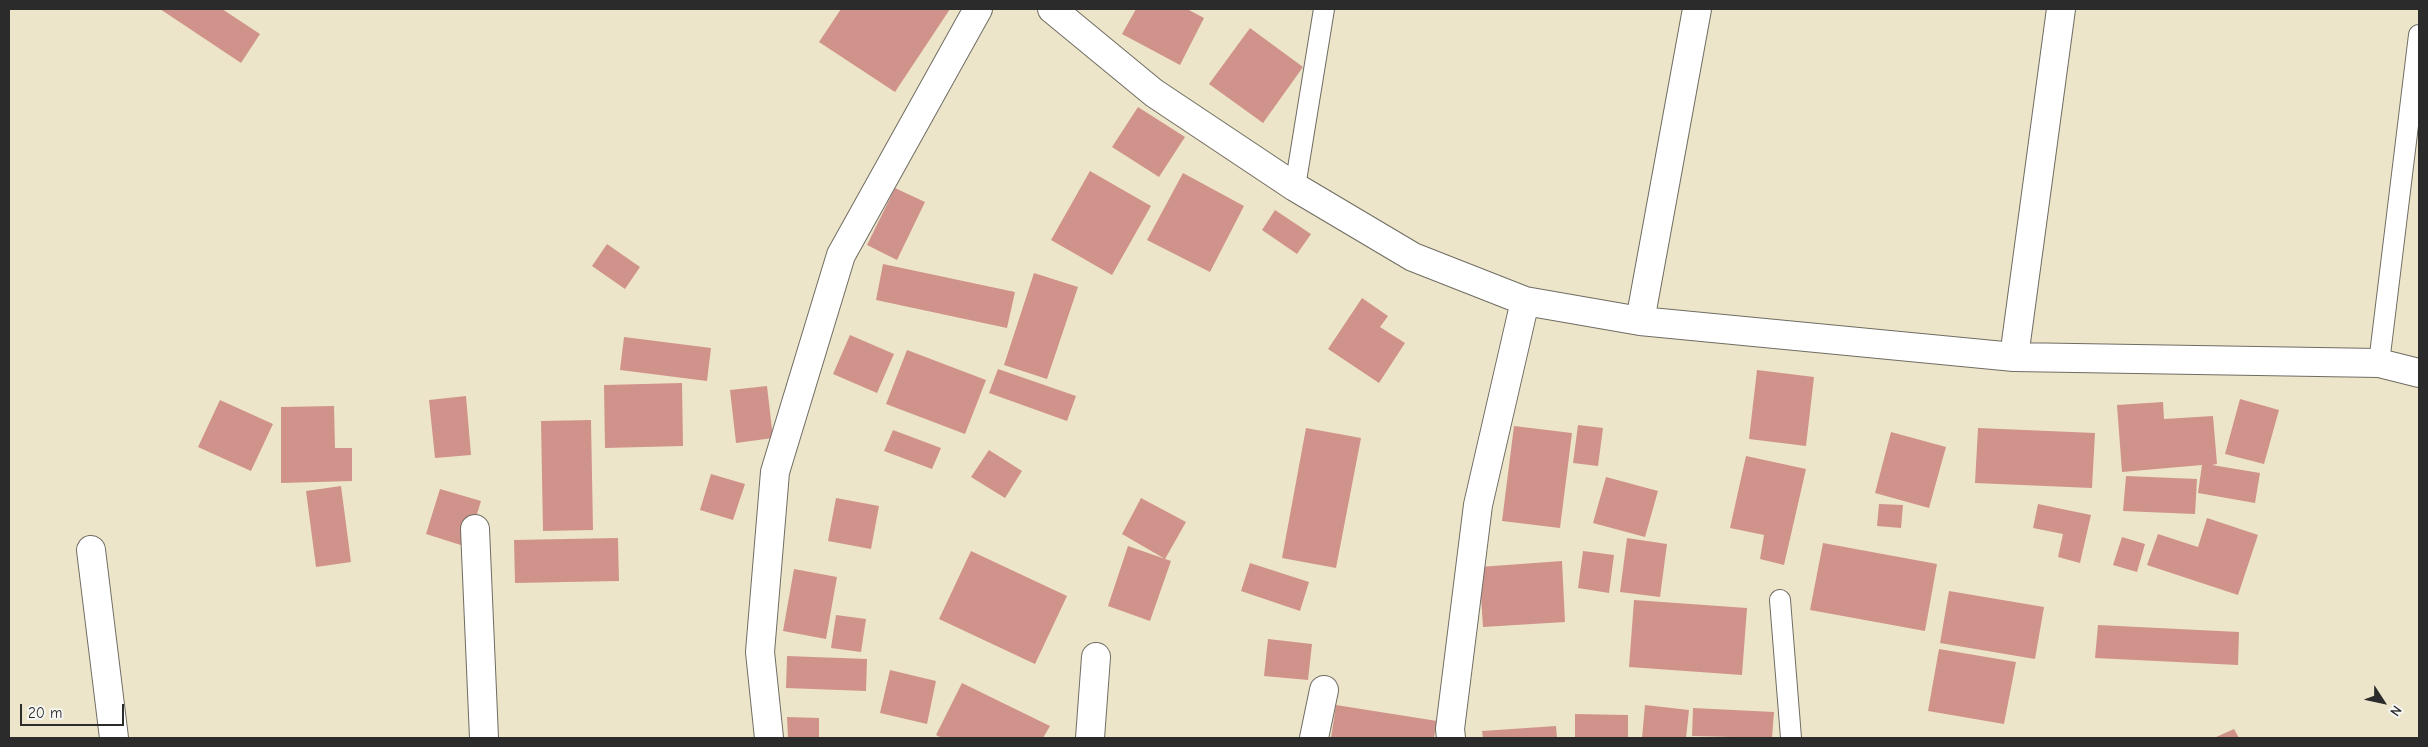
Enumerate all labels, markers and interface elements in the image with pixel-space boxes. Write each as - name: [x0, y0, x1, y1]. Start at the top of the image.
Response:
- north arrow: [2358, 677, 2408, 727]
- scale bar: [22, 694, 126, 726]
- text: N: [2386, 702, 2405, 720]
- text: 20 m: [28, 704, 62, 722]

